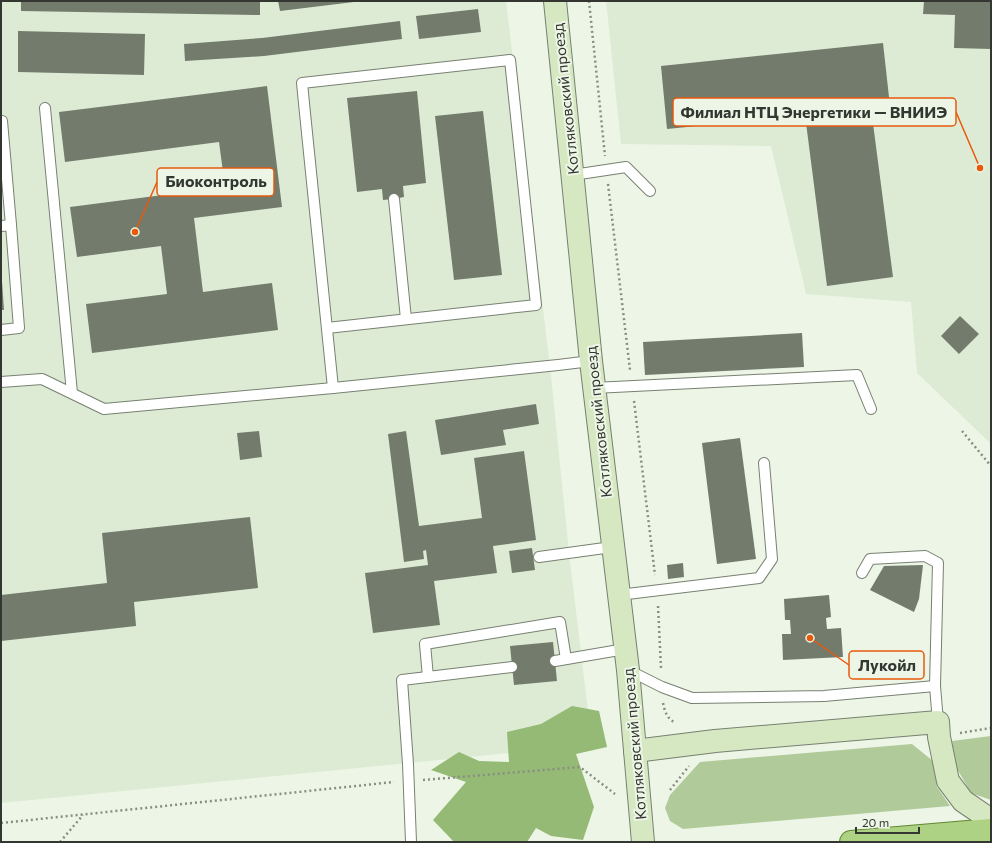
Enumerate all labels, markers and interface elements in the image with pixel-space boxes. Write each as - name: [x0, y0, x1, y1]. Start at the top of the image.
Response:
- street label: Котляковский проезд: [548, 22, 582, 176]
- callout: Филиал НТЦ Энергетики — ВНИИЭ: [673, 98, 956, 126]
- text: Филиал НТЦ Энергетики — ВНИИЭ: [681, 102, 947, 121]
- callout: Биоконтроль: [157, 168, 274, 196]
- text: Биоконтроль: [165, 171, 267, 190]
- street label: Котляковский проезд: [581, 345, 615, 499]
- callout: Лукойл: [849, 651, 924, 679]
- text: Лукойл: [858, 655, 916, 674]
- street label: Котляковский проезд: [618, 667, 650, 821]
- scale bar: [856, 809, 919, 835]
- text: 20 m: [862, 815, 889, 829]

